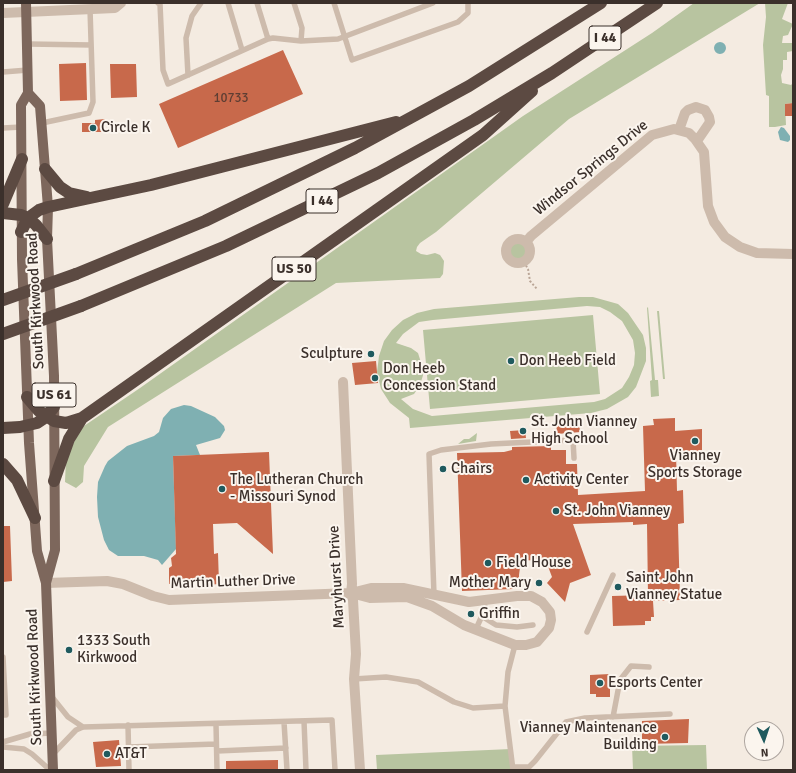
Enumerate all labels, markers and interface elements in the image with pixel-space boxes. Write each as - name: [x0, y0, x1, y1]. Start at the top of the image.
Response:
- road number: I 44: [589, 26, 621, 50]
- house number: 10733: [213, 91, 249, 107]
- street label: Windsor Springs Drive: [530, 116, 652, 220]
- place label: Circle K: [101, 119, 150, 137]
- marker: Circle K: [88, 123, 98, 133]
- road number: I 44: [306, 189, 338, 213]
- street label: South Kirkwood Road: [23, 232, 49, 370]
- road number: US 50: [272, 257, 316, 281]
- place label: Sculpture: [301, 345, 363, 363]
- marker: Sculpture: [366, 349, 376, 359]
- place label: Don Heeb Field: [519, 352, 616, 370]
- marker: Don Heeb Field: [506, 356, 516, 366]
- place label: Don Heeb Concession Stand: [383, 360, 496, 395]
- marker: Don Heeb Concession Stand: [370, 373, 380, 383]
- road number: US 61: [32, 383, 76, 407]
- place label: St. John Vianney High School: [531, 413, 637, 448]
- marker: St. John Vianney High School: [518, 426, 528, 436]
- marker: Vianney Sports Storage: [690, 436, 700, 446]
- place label: Vianney Sports Storage: [648, 447, 742, 482]
- place label: Chairs: [451, 460, 492, 478]
- marker: Chairs: [438, 464, 448, 474]
- place label: The Lutheran Church - Missouri Synod: [230, 471, 363, 506]
- place label: Activity Center: [534, 471, 628, 489]
- marker: Activity Center: [521, 475, 531, 485]
- marker: The Lutheran Church - Missouri Synod: [217, 484, 227, 494]
- place label: St. John Vianney: [564, 502, 670, 520]
- marker: St. John Vianney: [551, 506, 561, 516]
- street label: Maryhurst Drive: [325, 525, 349, 629]
- place label: Field House: [496, 554, 571, 572]
- marker: Field House: [483, 558, 493, 568]
- place label: Saint John Vianney Statue: [626, 569, 722, 604]
- street label: Martin Luther Drive: [170, 571, 296, 593]
- place label: Mother Mary: [449, 574, 531, 592]
- marker: Mother Mary: [534, 578, 544, 588]
- marker: Saint John Vianney Statue: [613, 582, 623, 592]
- place label: Griffin: [479, 605, 520, 623]
- street label: South Kirkwood Road: [24, 608, 46, 746]
- marker: Griffin: [466, 609, 476, 619]
- place label: 1333 South Kirkwood: [77, 632, 150, 667]
- marker: 1333 South Kirkwood: [64, 645, 74, 655]
- place label: Esports Center: [608, 674, 703, 692]
- marker: Esports Center: [595, 678, 605, 688]
- place label: Vianney Maintenance Building: [520, 719, 657, 754]
- north arrow: [744, 721, 784, 761]
- marker: Vianney Maintenance Building: [660, 732, 670, 742]
- place label: AT&T: [115, 745, 147, 763]
- text: N: [760, 746, 769, 759]
- marker: AT&T: [102, 749, 112, 759]

